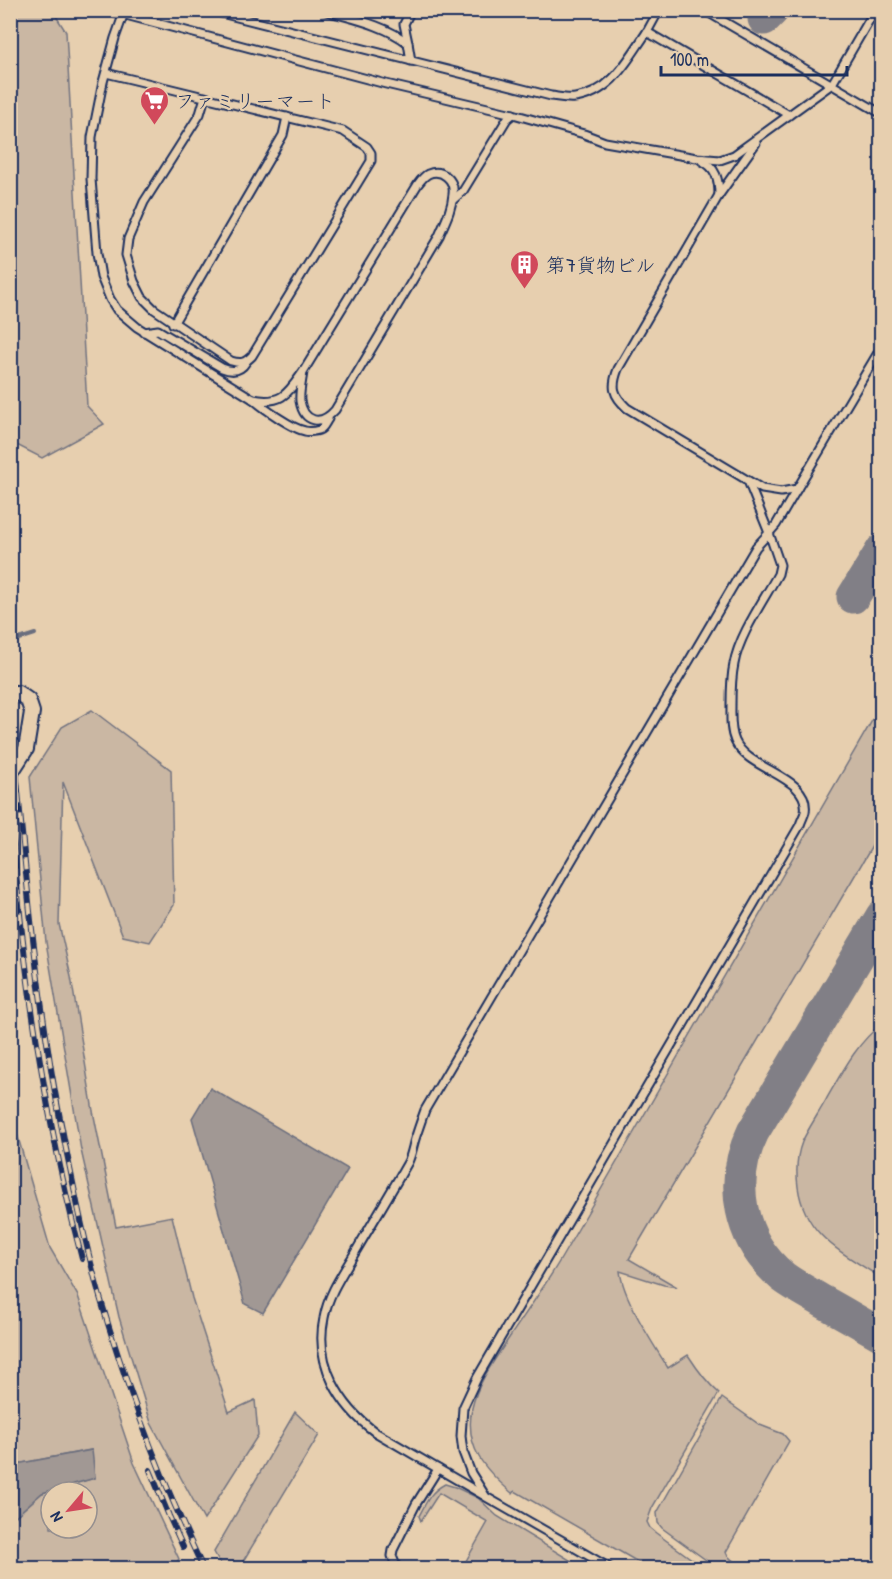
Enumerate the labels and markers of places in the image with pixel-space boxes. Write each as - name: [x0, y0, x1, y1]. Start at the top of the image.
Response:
- supermarket icon: ファミリーマート: [138, 84, 170, 126]
- place label: ファミリーマート: [175, 87, 335, 114]
- building icon: 第7貨物ビル: [509, 248, 541, 290]
- place label: 第7貨物ビル: [546, 251, 656, 278]

